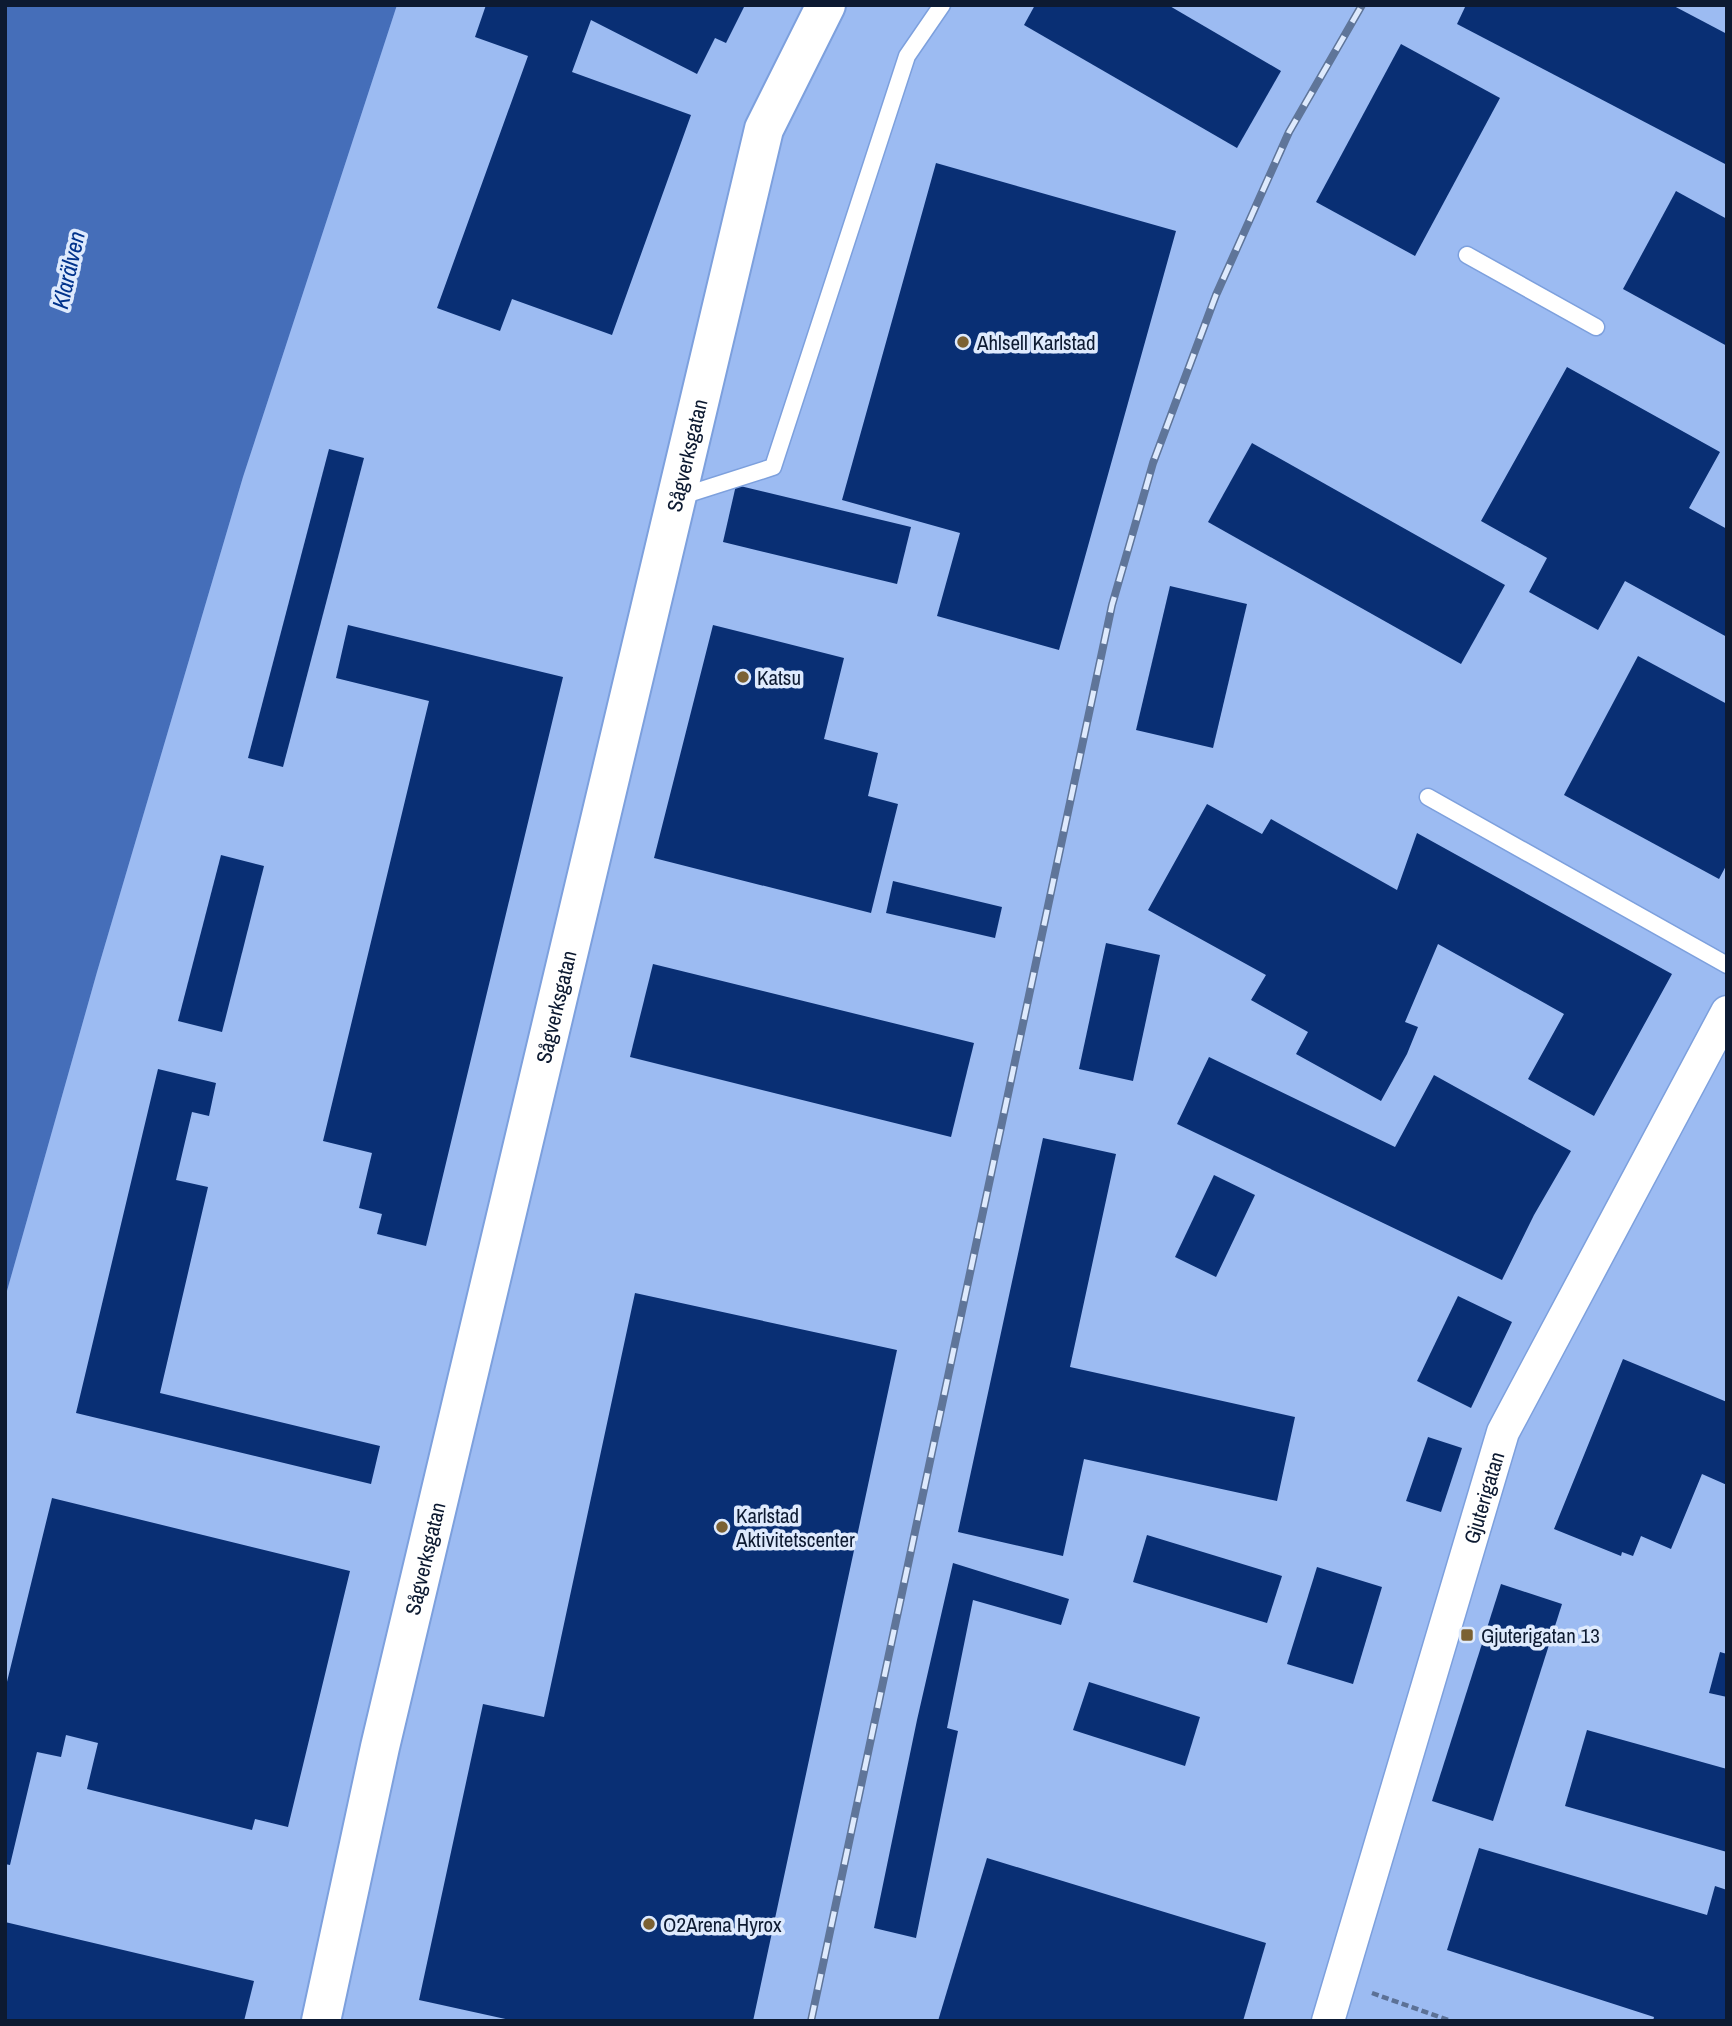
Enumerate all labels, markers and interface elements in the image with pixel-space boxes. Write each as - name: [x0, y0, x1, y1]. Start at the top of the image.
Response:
- water label: Klarälven: [44, 228, 92, 312]
- place label: Ahlsell Karlstad: [976, 328, 1096, 357]
- marker: Ahlsell Karlstad: [955, 334, 971, 350]
- street label: Sågverksgatan: [659, 396, 714, 514]
- place label: Katsu: [757, 663, 801, 692]
- marker: Katsu: [735, 669, 751, 685]
- street label: Sågverksgatan: [528, 948, 583, 1066]
- street label: Gjuterigatan: [1456, 1448, 1511, 1547]
- street label: Sågverksgatan: [397, 1499, 452, 1618]
- place label: Karlstad Aktivitetscenter: [735, 1501, 855, 1554]
- marker: Karlstad Aktivitetscenter: [714, 1519, 730, 1535]
- place label: Gjuterigatan 13: [1481, 1621, 1600, 1650]
- marker: Gjuterigatan 13: [1459, 1627, 1475, 1643]
- place label: O2Arena Hyrox: [663, 1910, 782, 1939]
- marker: O2Arena Hyrox: [641, 1916, 657, 1932]

